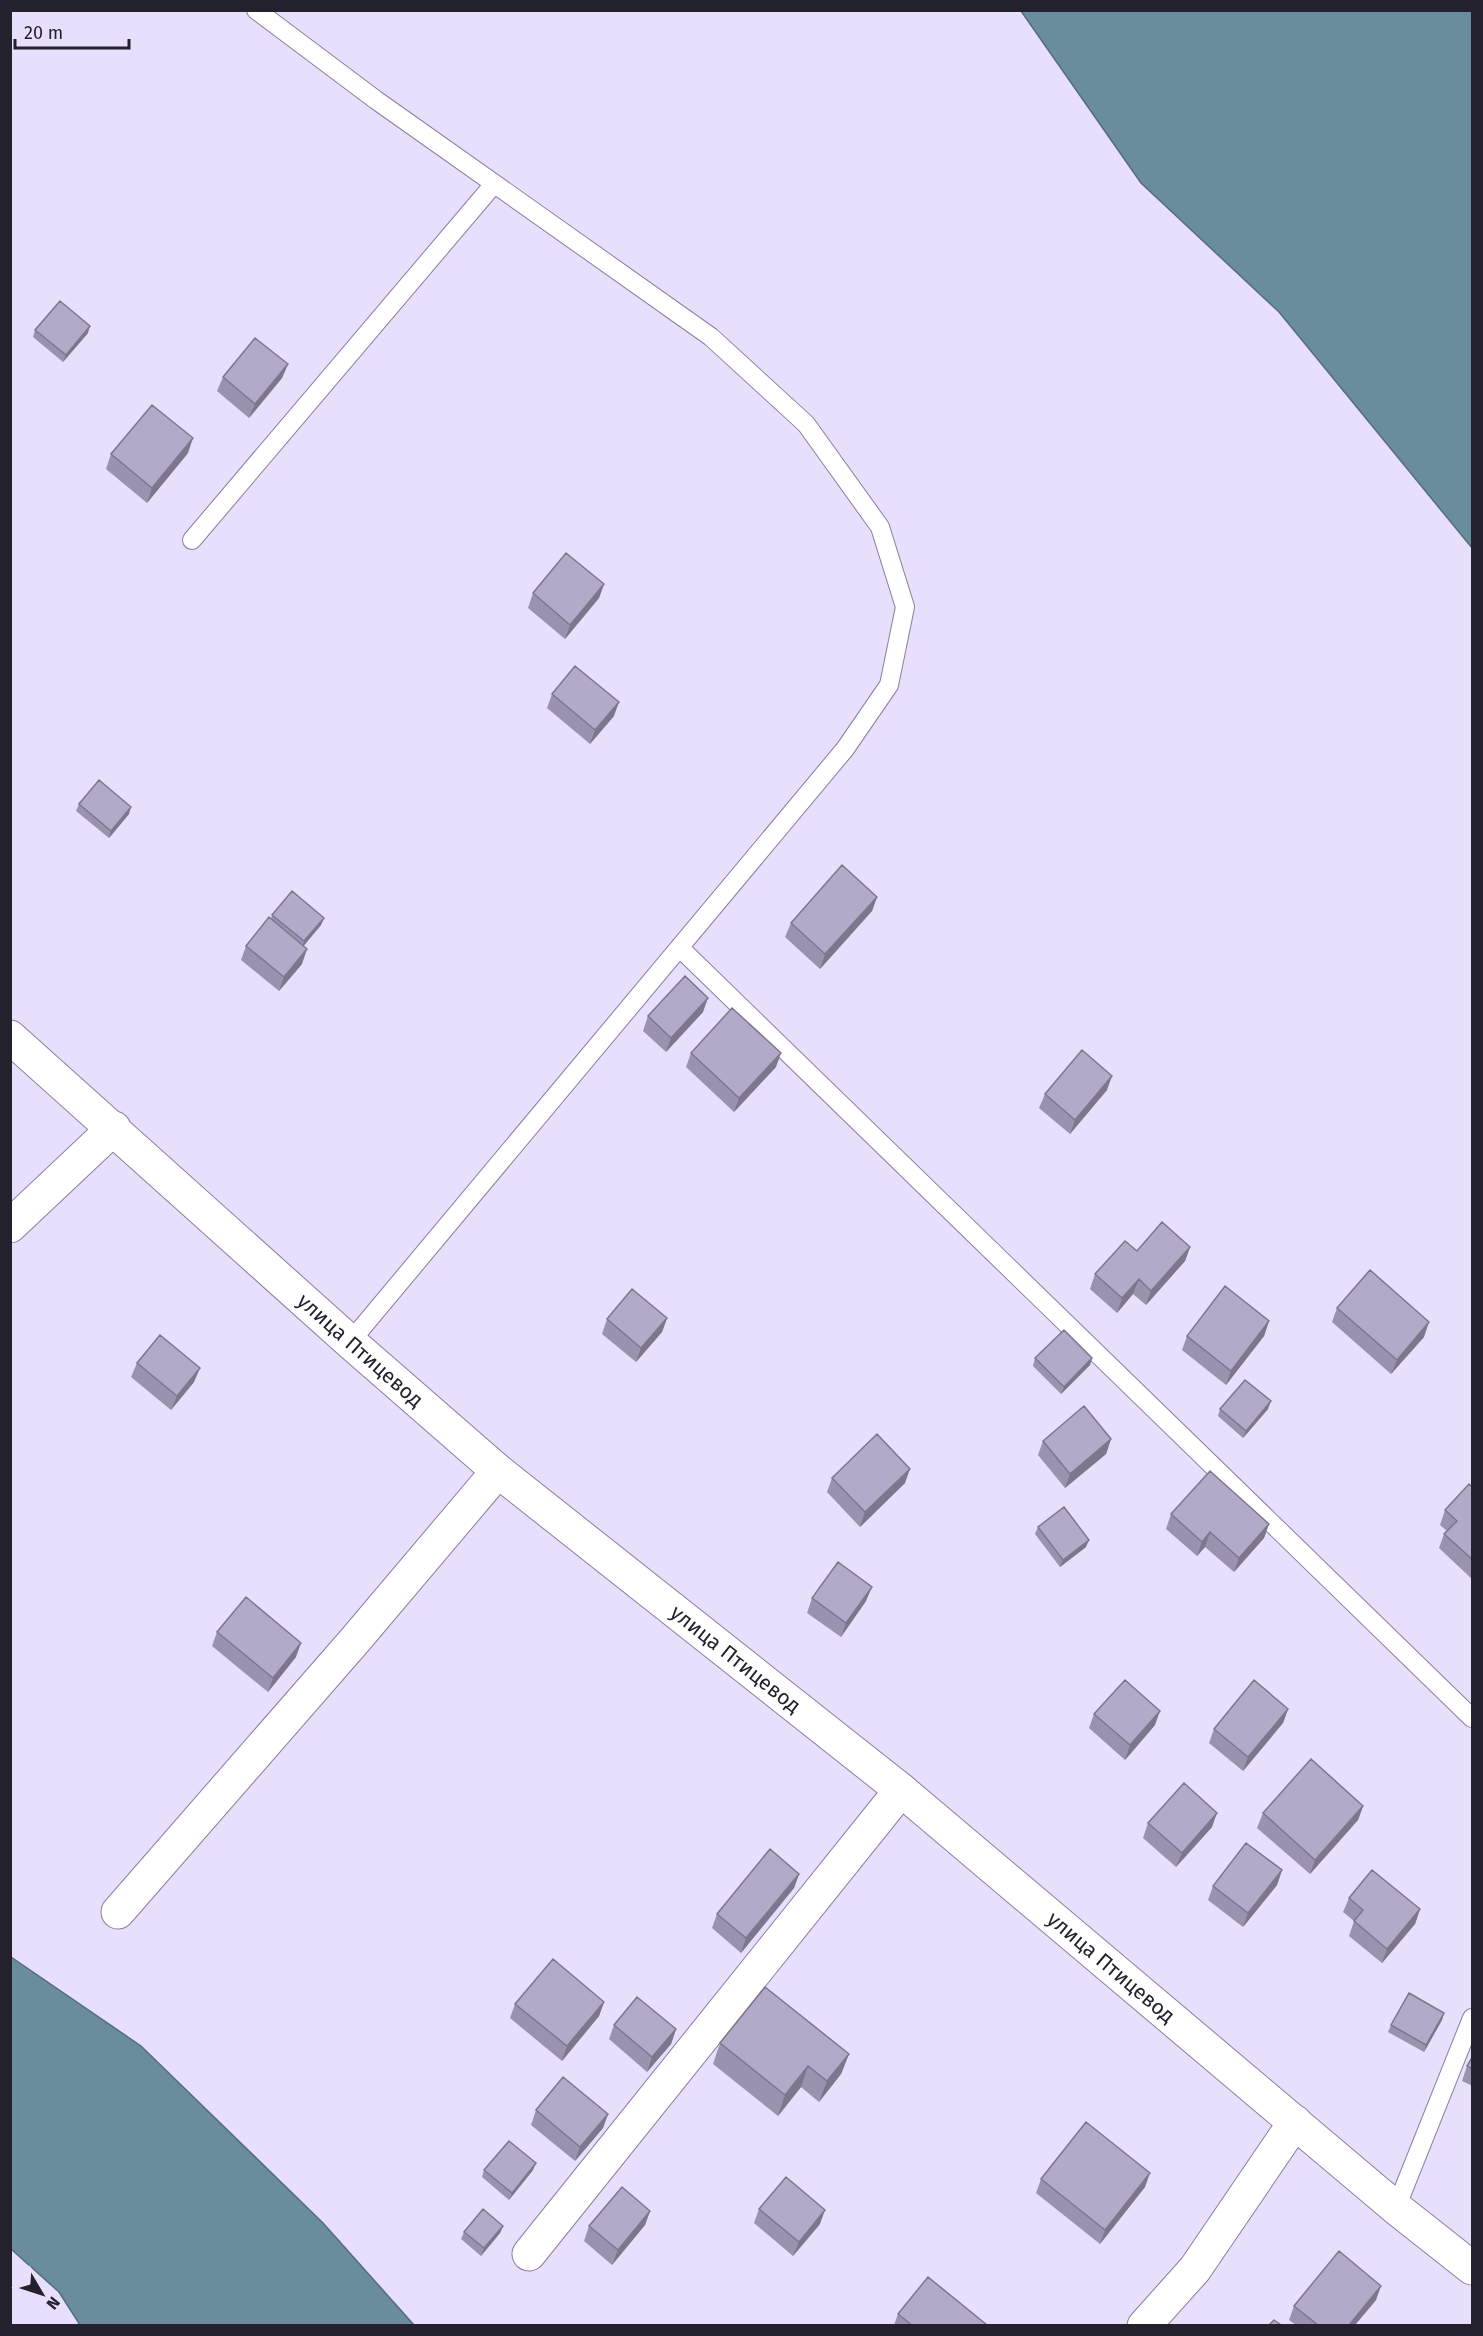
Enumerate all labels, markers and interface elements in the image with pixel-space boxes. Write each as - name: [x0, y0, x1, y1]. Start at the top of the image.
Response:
- scale bar: [15, 12, 129, 50]
- text: 20 m: [24, 22, 63, 44]
- street label: улица Птицевод: [292, 1288, 429, 1413]
- street label: улица Птицевод: [665, 1599, 806, 1719]
- street label: улица Птицевод: [1042, 1906, 1180, 2029]
- north arrow: [12, 2264, 72, 2324]
- text: N: [43, 2293, 64, 2313]

